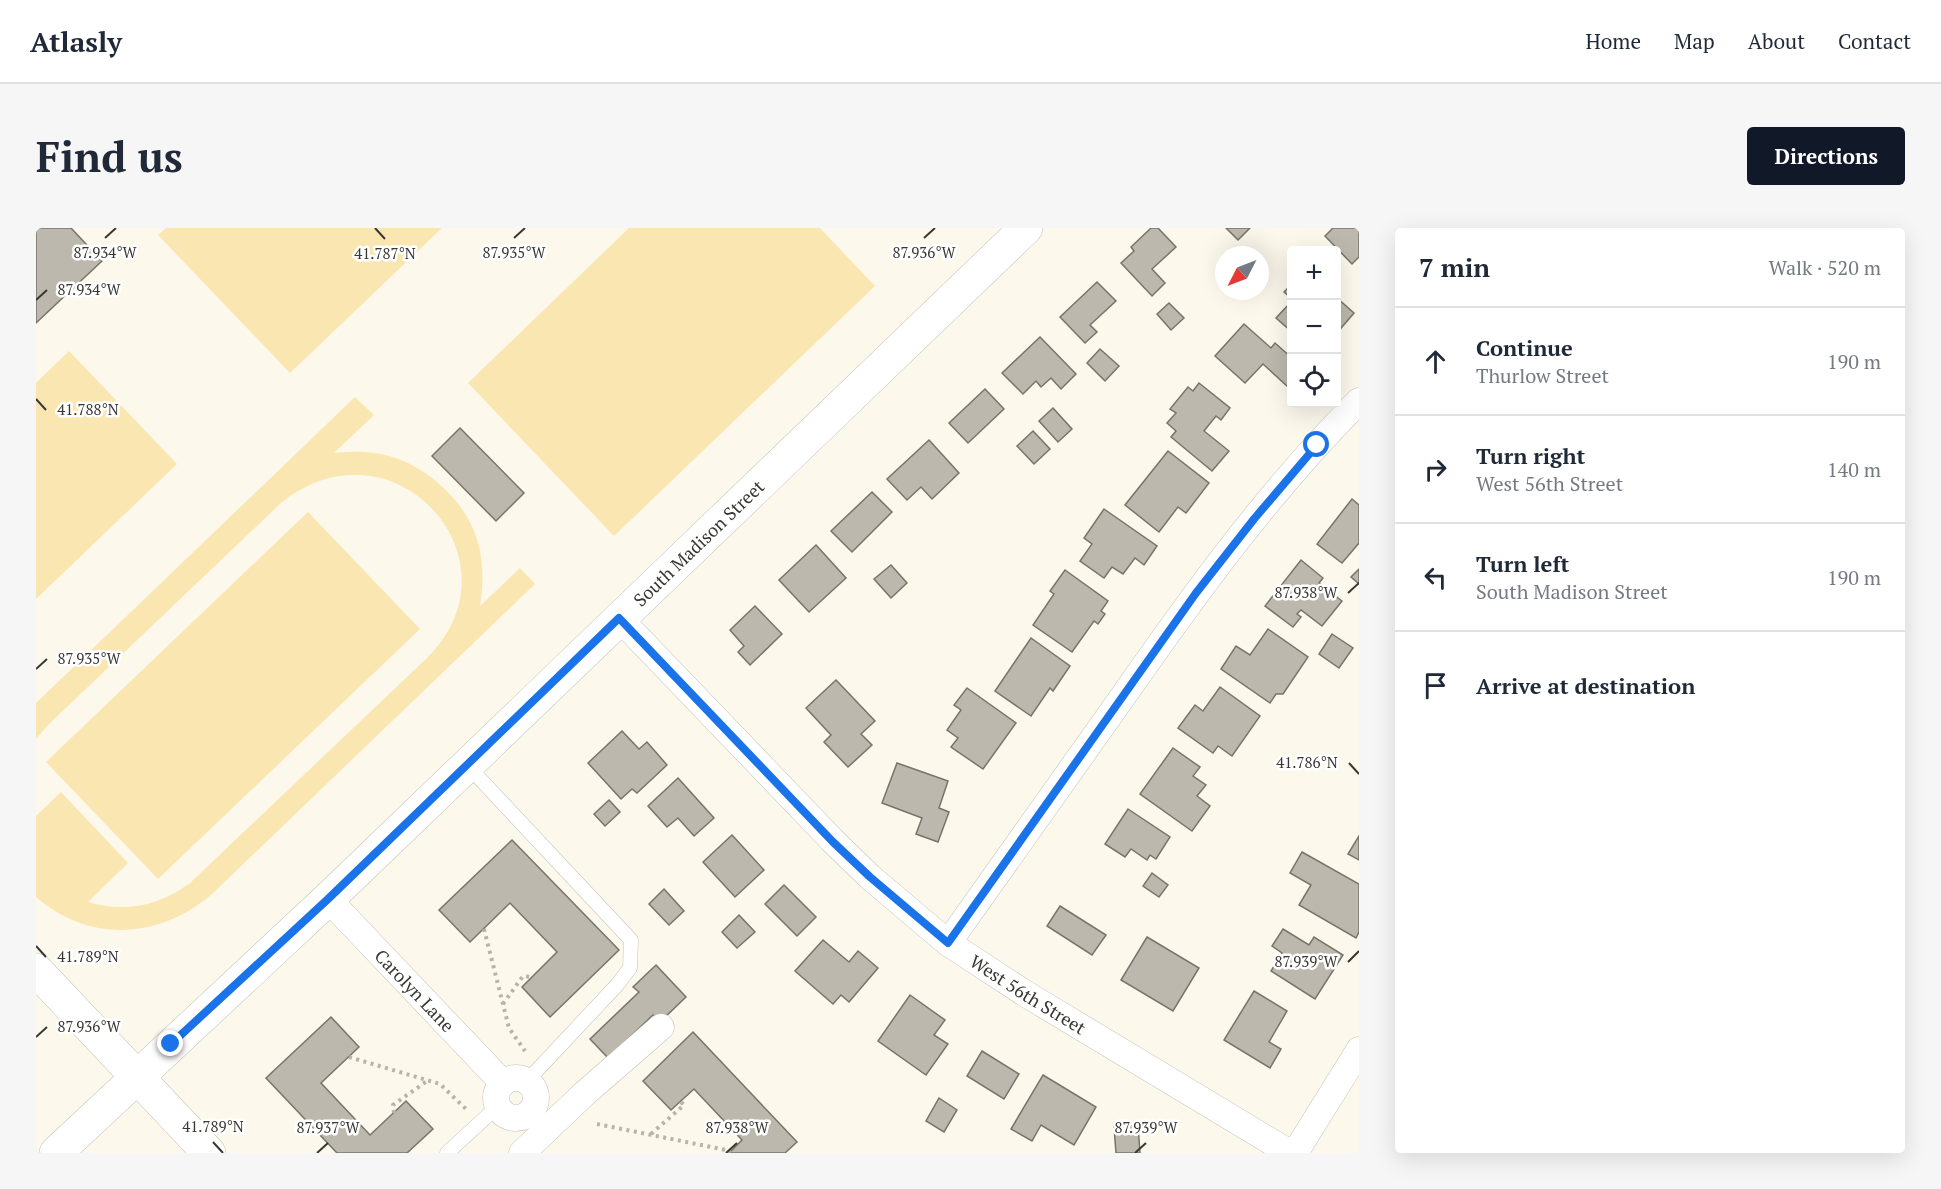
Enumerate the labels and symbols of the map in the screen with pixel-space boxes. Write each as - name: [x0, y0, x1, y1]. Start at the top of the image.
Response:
- text: 87.934°W: [73, 242, 138, 262]
- text: 87.935°W: [482, 242, 547, 262]
- text: 87.936°W: [892, 242, 957, 262]
- text: 41.787°N: [354, 243, 416, 263]
- north arrow: [1215, 246, 1269, 300]
- text: 87.934°W: [57, 279, 122, 299]
- text: 41.788°N: [57, 399, 119, 419]
- route start: [1303, 431, 1329, 457]
- street label: South Madison Street: [628, 474, 769, 611]
- text: 87.938°W: [1274, 582, 1339, 602]
- text: 87.935°W: [57, 648, 122, 668]
- text: 41.786°N: [1276, 752, 1338, 772]
- street label: Carolyn Lane: [370, 944, 460, 1037]
- text: 41.789°N: [57, 946, 119, 966]
- street label: West 56th Street: [966, 949, 1091, 1040]
- text: 87.939°W: [1274, 951, 1339, 971]
- text: 87.936°W: [57, 1016, 122, 1036]
- route end: [157, 1030, 183, 1056]
- text: 41.789°N: [182, 1116, 244, 1136]
- text: 87.937°W: [296, 1117, 361, 1137]
- text: 87.938°W: [705, 1117, 770, 1137]
- text: 87.939°W: [1114, 1117, 1179, 1137]

